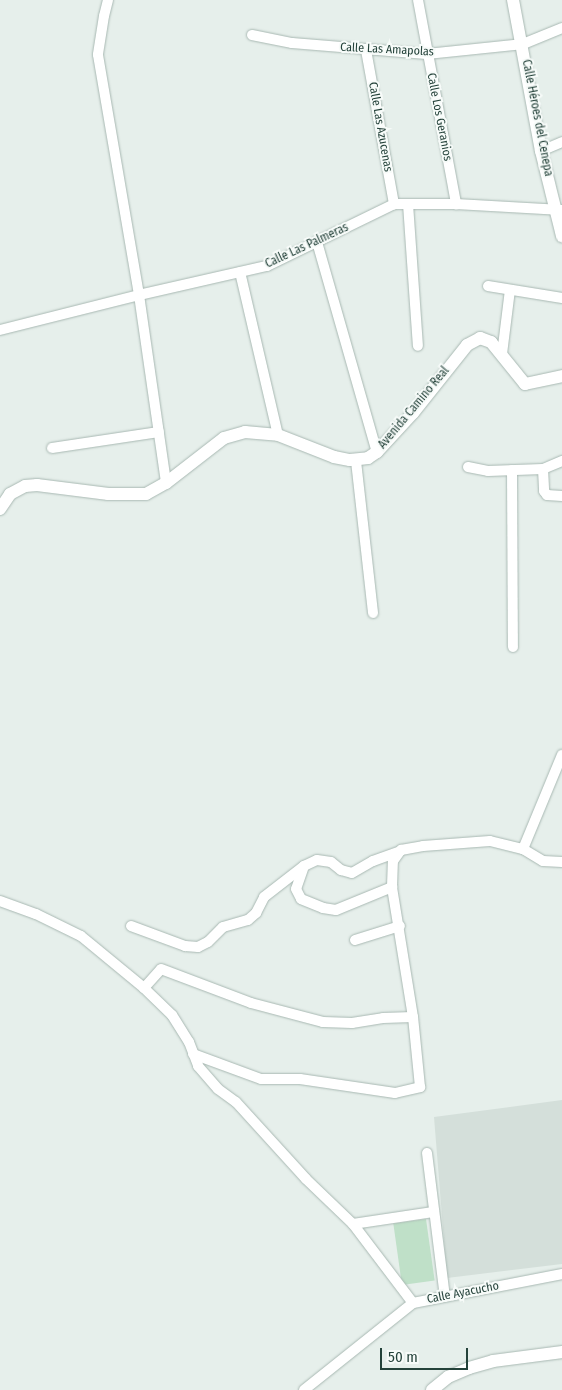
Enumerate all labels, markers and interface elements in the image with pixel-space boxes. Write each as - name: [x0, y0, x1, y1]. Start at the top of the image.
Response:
- street label: Calle Las Amapolas: [340, 40, 434, 60]
- street label: Calle Héroes del Cenepa: [519, 58, 555, 178]
- street label: Calle Los Geranios: [423, 72, 455, 162]
- street label: Calle Las Azucenas: [365, 81, 395, 173]
- street label: Calle Las Palmeras: [263, 220, 351, 272]
- street label: Avenida Camino Real: [375, 364, 453, 452]
- street label: Calle Ayacucho: [426, 1279, 500, 1307]
- scale bar: [382, 1338, 470, 1370]
- text: 50 m: [388, 1348, 418, 1366]

